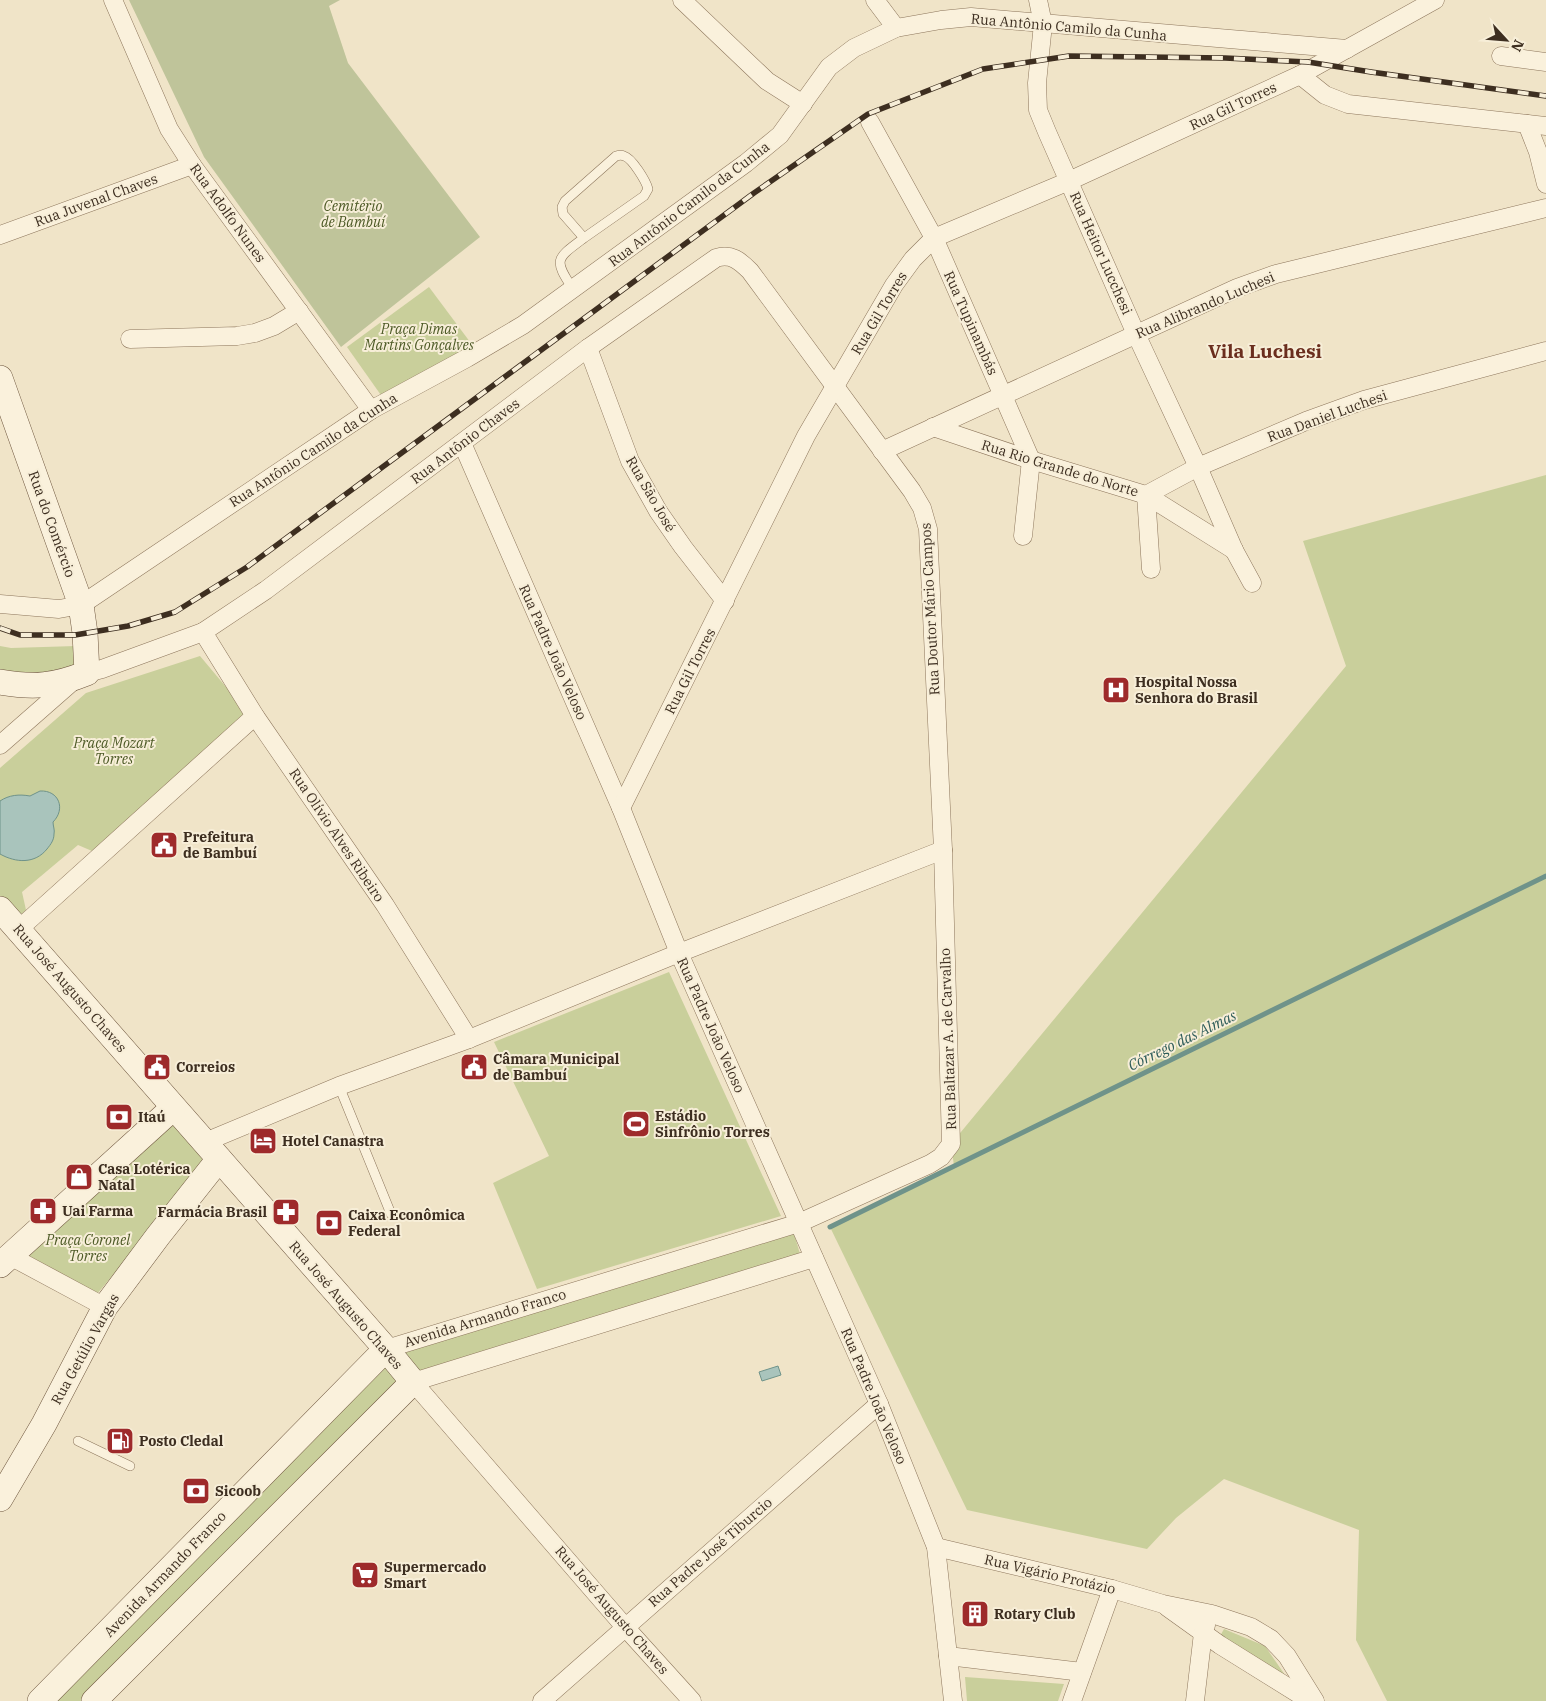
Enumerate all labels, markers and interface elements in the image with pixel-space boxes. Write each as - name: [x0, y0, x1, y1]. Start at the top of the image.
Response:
- street label: Rua Antônio Camilo da Cunha: [970, 9, 1168, 45]
- north arrow: [1481, 15, 1531, 65]
- text: N: [1507, 37, 1528, 55]
- street label: Rua Gil Torres: [1187, 78, 1280, 134]
- street label: Rua Antônio Camilo da Cunha: [605, 137, 773, 270]
- street label: Rua Adolfo Nunes: [186, 160, 270, 266]
- street label: Rua Juvenal Chaves: [32, 169, 160, 231]
- street label: Rua Heitor Lucchesi: [1066, 189, 1136, 317]
- park label: Cemitério de Bambuí: [321, 197, 386, 231]
- street label: Rua Gil Torres: [847, 268, 911, 358]
- street label: Rua Tupinambás: [940, 268, 1002, 378]
- street label: Rua Alibrando Luchesi: [1133, 268, 1277, 342]
- park label: Praça Dimas Martins Gonçalves: [363, 320, 475, 354]
- district label: Vila Luchesi: [1208, 339, 1322, 363]
- street label: Rua Daniel Luchesi: [1265, 386, 1389, 446]
- street label: Rua Antônio Camilo da Cunha: [226, 389, 401, 511]
- street label: Rua Antônio Chaves: [407, 394, 523, 488]
- street label: Rua Rio Grande do Norte: [979, 436, 1141, 500]
- street label: Rua São José: [622, 453, 680, 535]
- street label: Rua do Comércio: [24, 468, 80, 580]
- street label: Rua Doutor Mário Campos: [916, 522, 944, 696]
- street label: Rua Padre João Veloso: [515, 581, 591, 723]
- street label: Rua Gil Torres: [661, 625, 719, 717]
- place label: Hospital Nossa Senhora do Brasil: [1135, 673, 1258, 707]
- hospital icon: Hospital Nossa Senhora do Brasil: [1101, 675, 1131, 705]
- park label: Praça Mozart Torres: [72, 734, 156, 768]
- street label: Rua Olívio Alves Ribeiro: [286, 765, 389, 905]
- place label: Prefeitura de Bambuí: [183, 828, 257, 862]
- public building icon: Prefeitura de Bambuí: [149, 830, 179, 860]
- street label: Rua José Augusto Chaves: [9, 920, 131, 1056]
- street label: Rua Baltazar A. de Carvalho: [936, 948, 960, 1130]
- street label: Rua Padre João Veloso: [673, 954, 749, 1096]
- water label: Córrego das Almas: [1125, 1005, 1240, 1074]
- place label: Câmara Municipal de Bambuí: [493, 1050, 620, 1084]
- public building icon: Correios: [142, 1052, 172, 1082]
- public building icon: Câmara Municipal de Bambuí: [459, 1052, 489, 1082]
- place label: Correios: [176, 1058, 235, 1076]
- bank icon: Itaú: [104, 1102, 134, 1132]
- place label: Estádio Sinfrônio Torres: [655, 1107, 770, 1141]
- place label: Itaú: [138, 1108, 166, 1126]
- sports icon: Estádio Sinfrônio Torres: [621, 1109, 651, 1139]
- hotel icon: Hotel Canastra: [248, 1126, 278, 1156]
- place label: Hotel Canastra: [282, 1132, 384, 1150]
- place label: Casa Lotérica Natal: [98, 1160, 191, 1194]
- shop icon: Casa Lotérica Natal: [64, 1162, 94, 1192]
- pharmacy icon: Uai Farma: [28, 1196, 58, 1226]
- pharmacy icon: Farmácia Brasil: [271, 1197, 301, 1227]
- place label: Uai Farma: [62, 1202, 133, 1220]
- place label: Farmácia Brasil: [158, 1203, 267, 1221]
- place label: Caixa Econômica Federal: [348, 1206, 465, 1240]
- bank icon: Caixa Econômica Federal: [314, 1208, 344, 1238]
- park label: Praça Coronel Torres: [45, 1231, 131, 1265]
- street label: Rua José Augusto Chaves: [285, 1237, 407, 1373]
- street label: Avenida Armando Franco: [402, 1285, 568, 1351]
- street label: Rua Getúlio Vargas: [47, 1290, 123, 1408]
- street label: Rua Padre João Veloso: [837, 1325, 911, 1467]
- fuel station icon: Posto Cledal: [105, 1426, 135, 1456]
- place label: Posto Cledal: [139, 1432, 224, 1450]
- bank icon: Sicoob: [181, 1476, 211, 1506]
- place label: Sicoob: [215, 1482, 261, 1500]
- street label: Rua Padre José Tiburcio: [644, 1493, 776, 1611]
- street label: Avenida Armando Franco: [100, 1507, 230, 1641]
- street label: Rua José Augusto Chaves: [551, 1542, 673, 1678]
- street label: Rua Vigário Protázio: [983, 1550, 1117, 1598]
- place label: Supermercado Smart: [384, 1558, 486, 1592]
- supermarket icon: Supermercado Smart: [350, 1560, 380, 1590]
- building icon: Rotary Club: [960, 1599, 990, 1629]
- place label: Rotary Club: [994, 1605, 1076, 1623]

